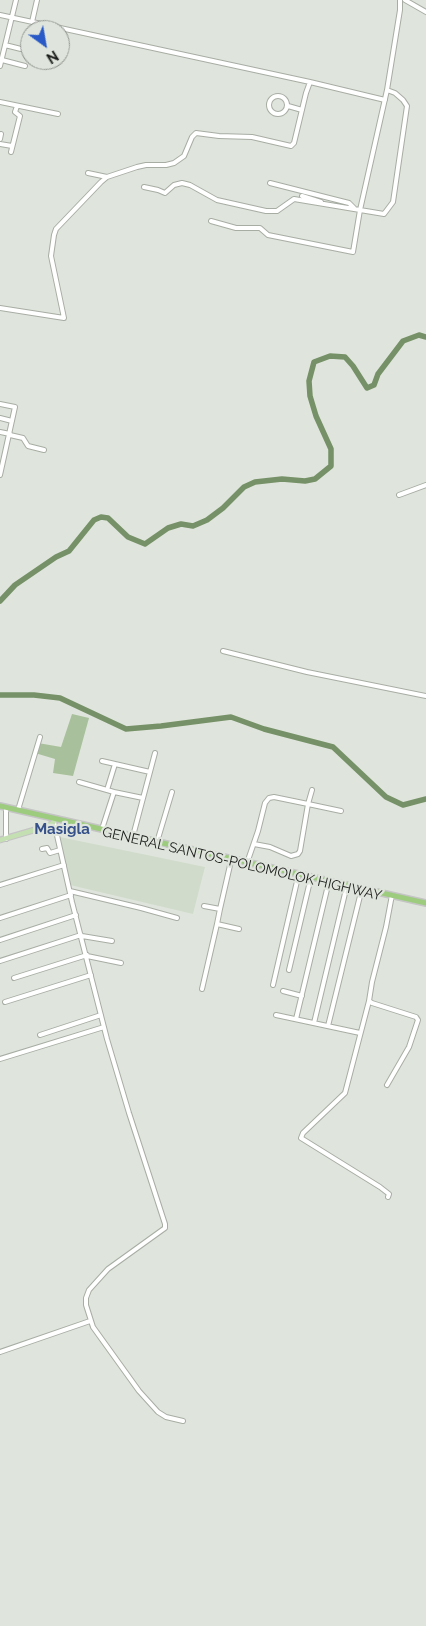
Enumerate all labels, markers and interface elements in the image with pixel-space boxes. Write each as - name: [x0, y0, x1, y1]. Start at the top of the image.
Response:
- north arrow: [20, 20, 70, 70]
- text: N: [44, 47, 61, 66]
- district label: Masigla: [34, 820, 90, 838]
- street label: GENERAL SANTOS-POLOMOLOK HIGHWAY: [101, 824, 383, 904]

